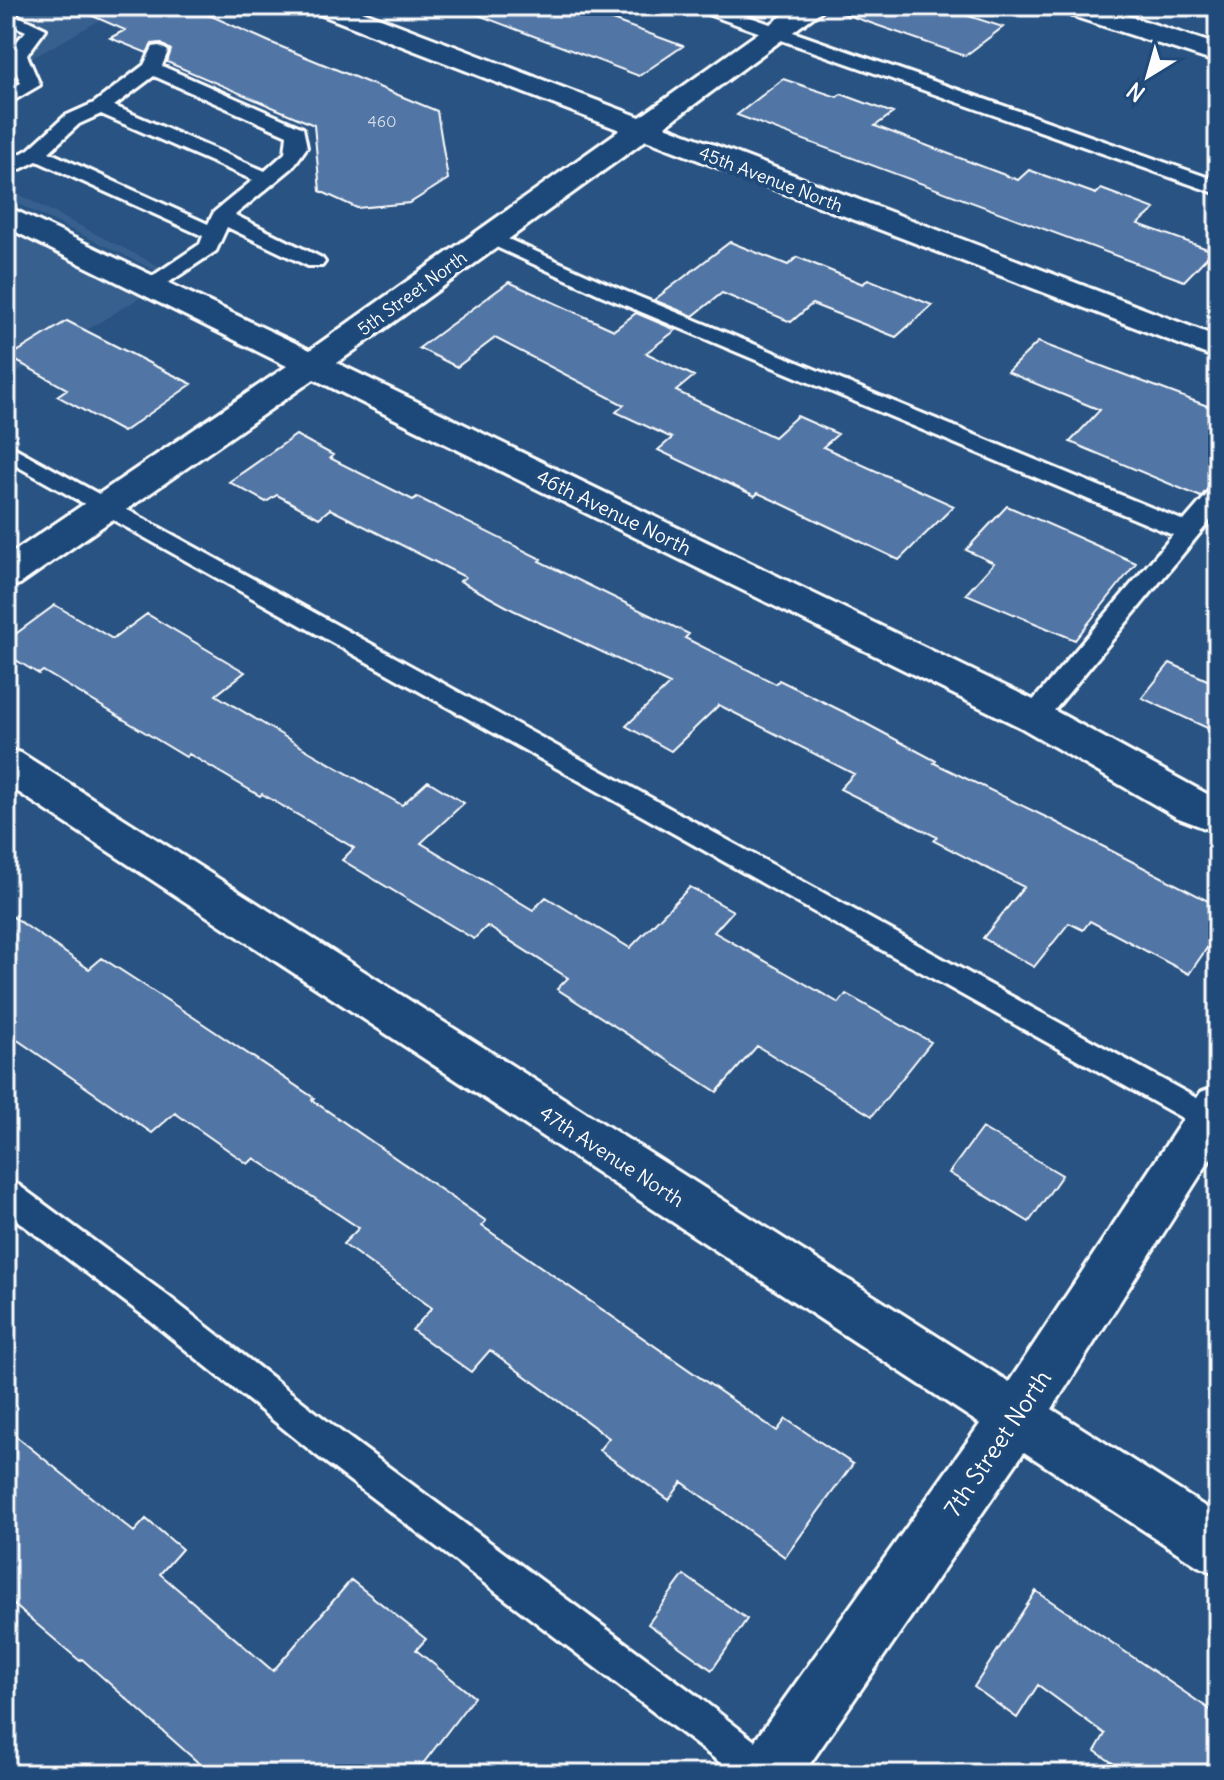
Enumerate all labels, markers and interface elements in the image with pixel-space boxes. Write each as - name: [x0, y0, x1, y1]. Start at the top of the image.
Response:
- north arrow: [1108, 36, 1188, 116]
- text: N: [1121, 76, 1150, 108]
- house number: 460: [367, 111, 397, 131]
- street label: 45th Avenue North: [696, 141, 846, 217]
- street label: 5th Street North: [353, 246, 471, 340]
- street label: 46th Avenue North: [532, 464, 696, 560]
- street label: 47th Avenue North: [535, 1100, 689, 1212]
- street label: 7th Street North: [937, 1364, 1057, 1522]

